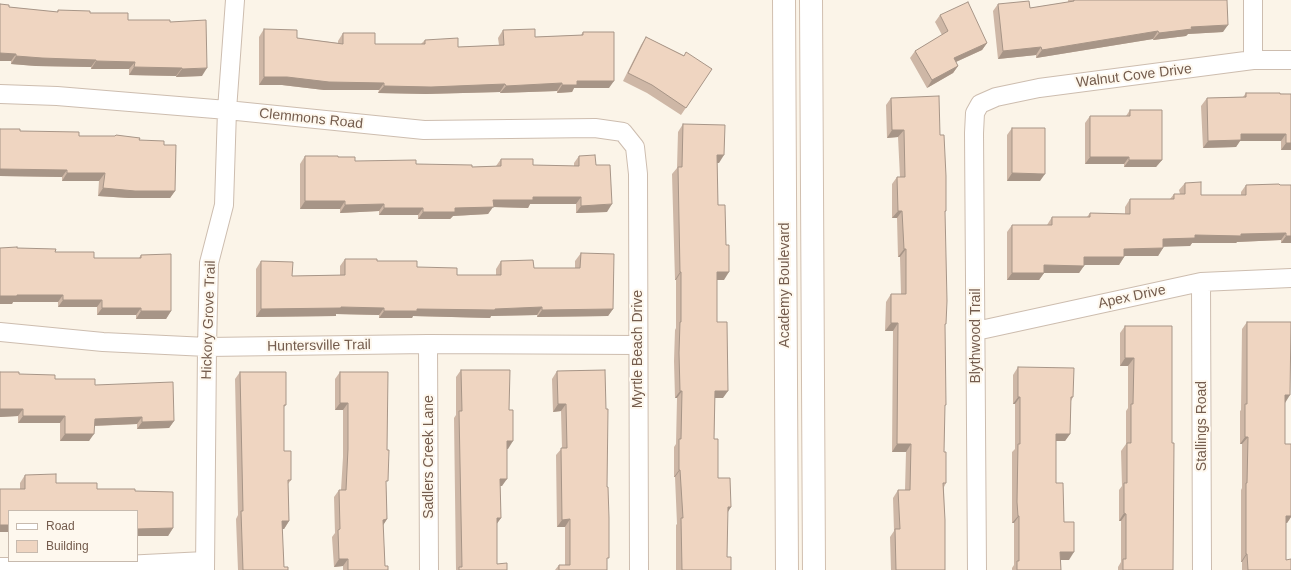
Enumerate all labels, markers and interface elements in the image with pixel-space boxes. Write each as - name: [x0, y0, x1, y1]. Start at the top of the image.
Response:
- street label: Walnut Cove Drive: [1075, 61, 1193, 91]
- street label: Clemmons Road: [258, 105, 364, 133]
- street label: Academy Boulevard: [777, 222, 793, 348]
- street label: Hickory Grove Trail: [199, 260, 219, 380]
- street label: Apex Drive: [1097, 282, 1167, 312]
- street label: Blythwood Trail: [968, 288, 984, 384]
- street label: Myrtle Beach Drive: [630, 290, 646, 408]
- street label: Huntersville Trail: [267, 337, 371, 355]
- street label: Stallings Road: [1194, 381, 1210, 471]
- street label: Sadlers Creek Lane: [421, 395, 437, 519]
- legend: [8, 510, 138, 562]
- text: Road: [46, 519, 75, 533]
- text: Building: [46, 539, 89, 553]

